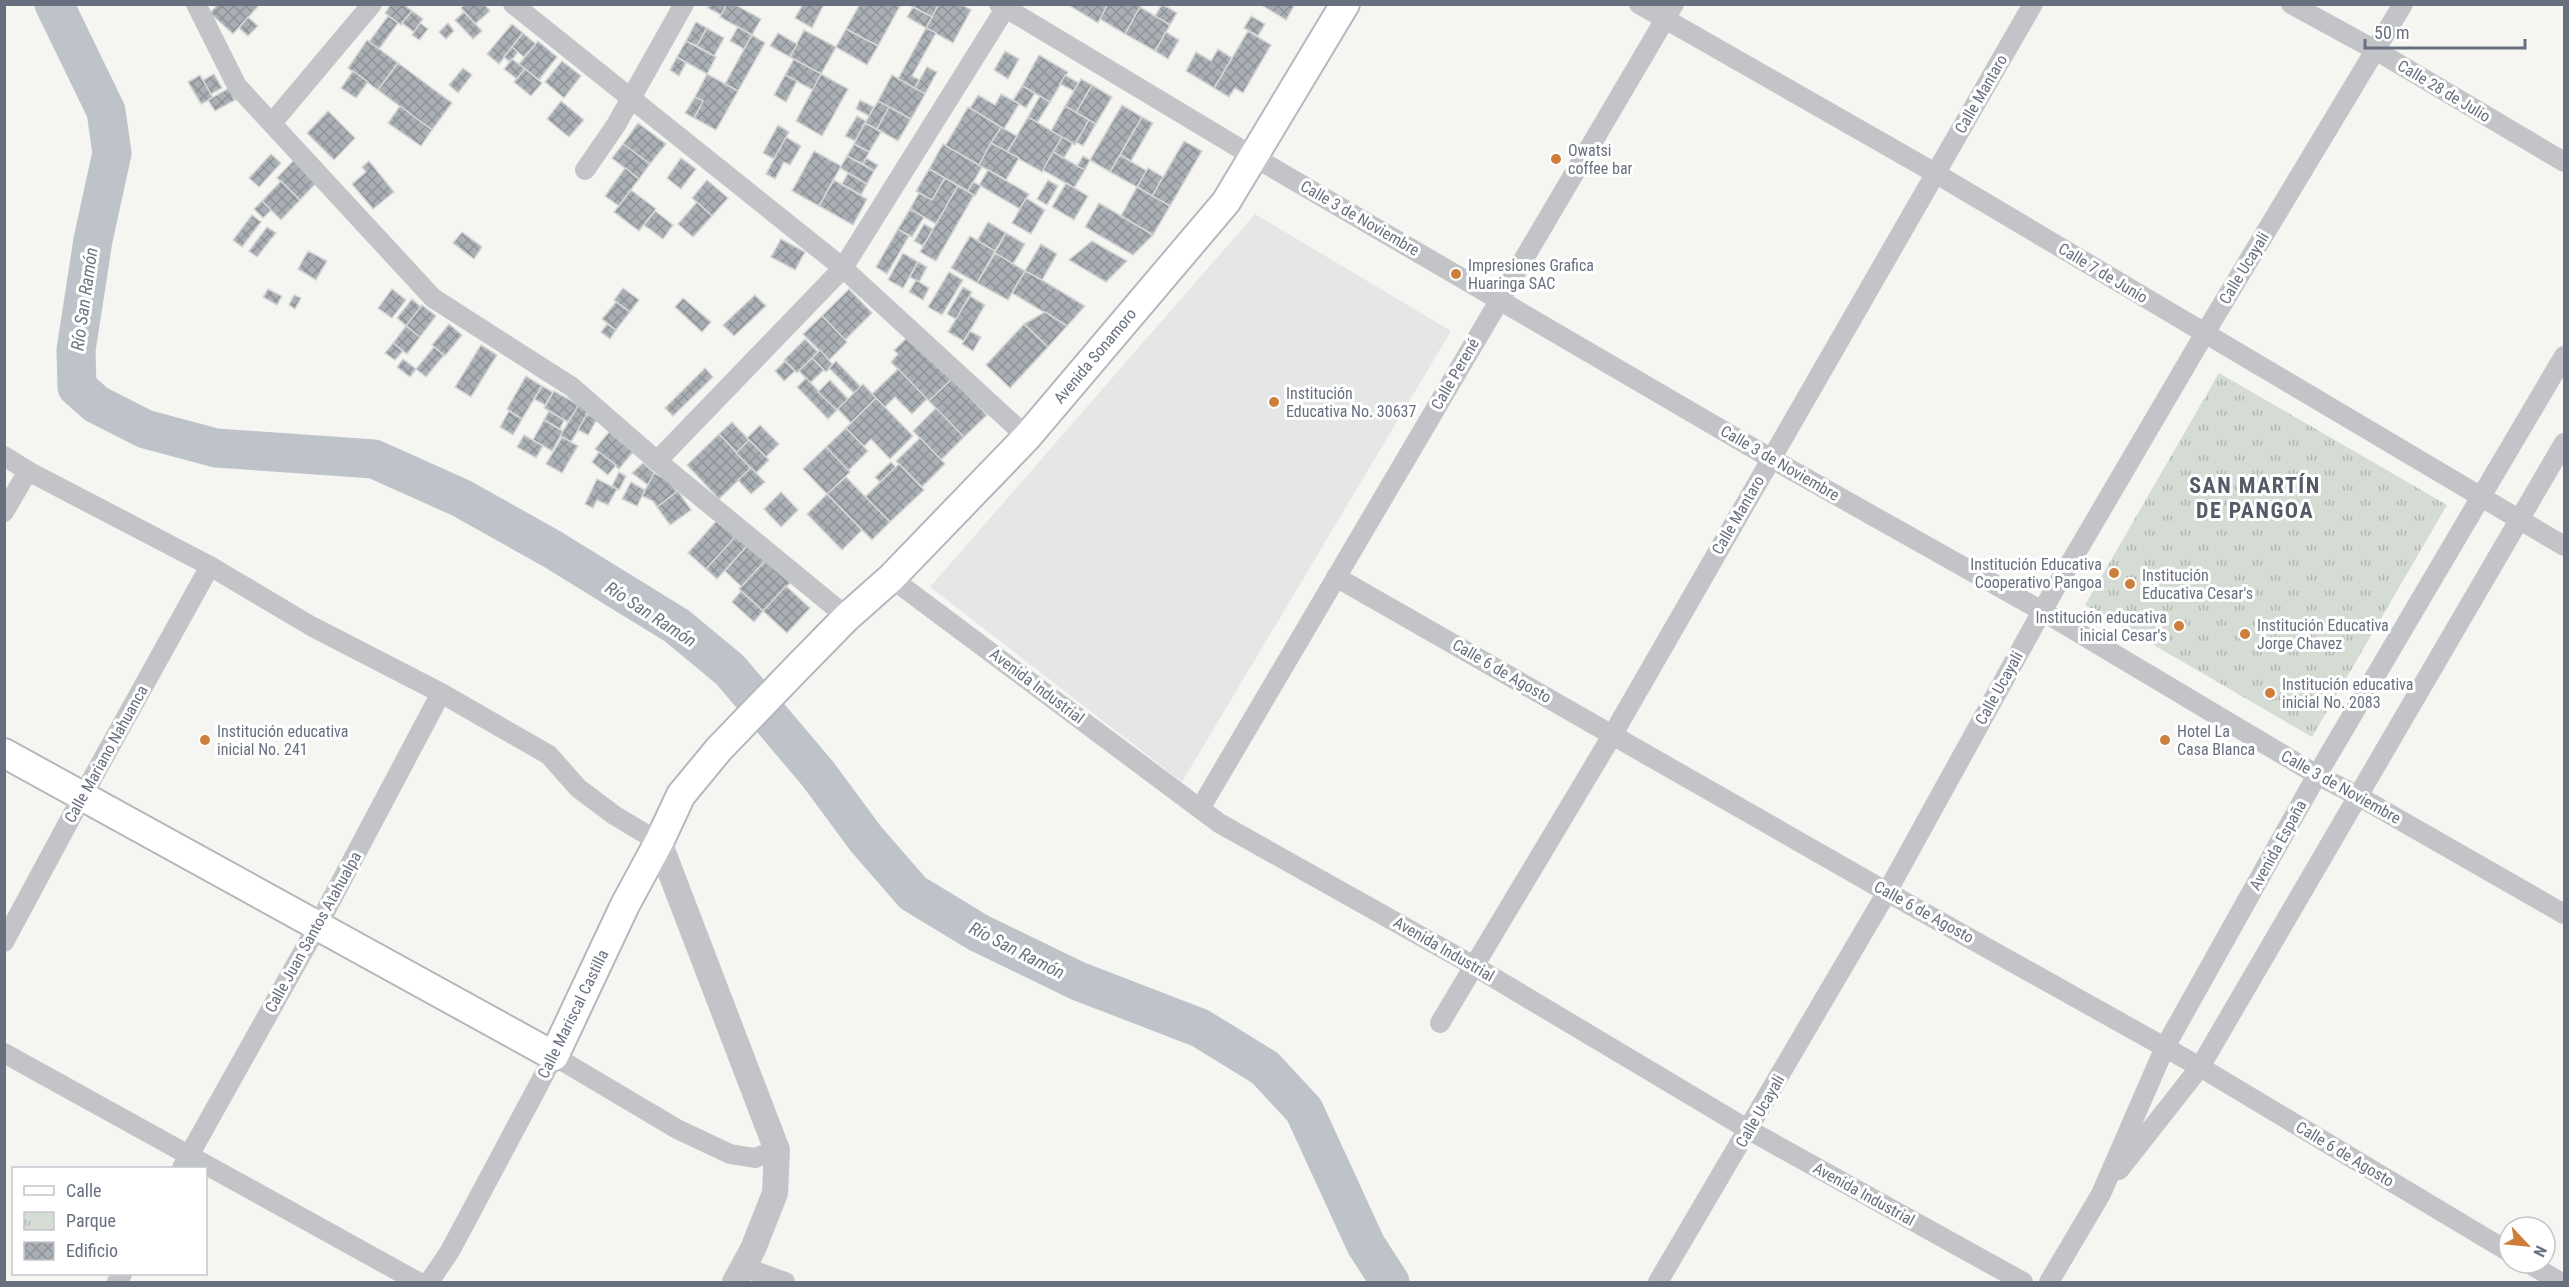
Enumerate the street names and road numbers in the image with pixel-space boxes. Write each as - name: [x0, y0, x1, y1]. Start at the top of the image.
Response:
- street label: Calle Mantaro: [1951, 51, 2011, 137]
- street label: Calle 28 de Julio: [2394, 56, 2494, 126]
- street label: Calle 3 de Noviembre: [1297, 176, 1423, 260]
- street label: Calle Ucayali: [2215, 229, 2273, 307]
- street label: Calle 7 de Junio: [2055, 239, 2151, 307]
- street label: Avenida Sonamoro: [1050, 305, 1140, 407]
- street label: Calle Perené: [1427, 335, 1483, 413]
- street label: Calle 3 de Noviembre: [1717, 421, 1843, 505]
- street label: Calle Mantaro: [1708, 472, 1768, 558]
- street label: Calle 6 de Agosto: [1449, 635, 1555, 707]
- street label: Avenida Industrial: [986, 644, 1088, 728]
- street label: Calle Ucayali: [1971, 648, 2027, 728]
- street label: Calle Mariano Nahuanca: [60, 682, 152, 826]
- street label: Calle 3 de Noviembre: [2278, 746, 2404, 828]
- street label: Avenida España: [2245, 797, 2311, 893]
- street label: Calle Juan Santos Atahualpa: [261, 848, 365, 1016]
- street label: Calle 6 de Agosto: [1871, 877, 1977, 947]
- street label: Avenida Industrial: [1390, 912, 1498, 986]
- street label: Calle Mariscal Castilla: [534, 947, 612, 1081]
- street label: Calle Ucayali: [1732, 1071, 1788, 1151]
- street label: Calle 6 de Agosto: [2293, 1117, 2397, 1191]
- street label: Avenida Industrial: [1810, 1158, 1918, 1230]

